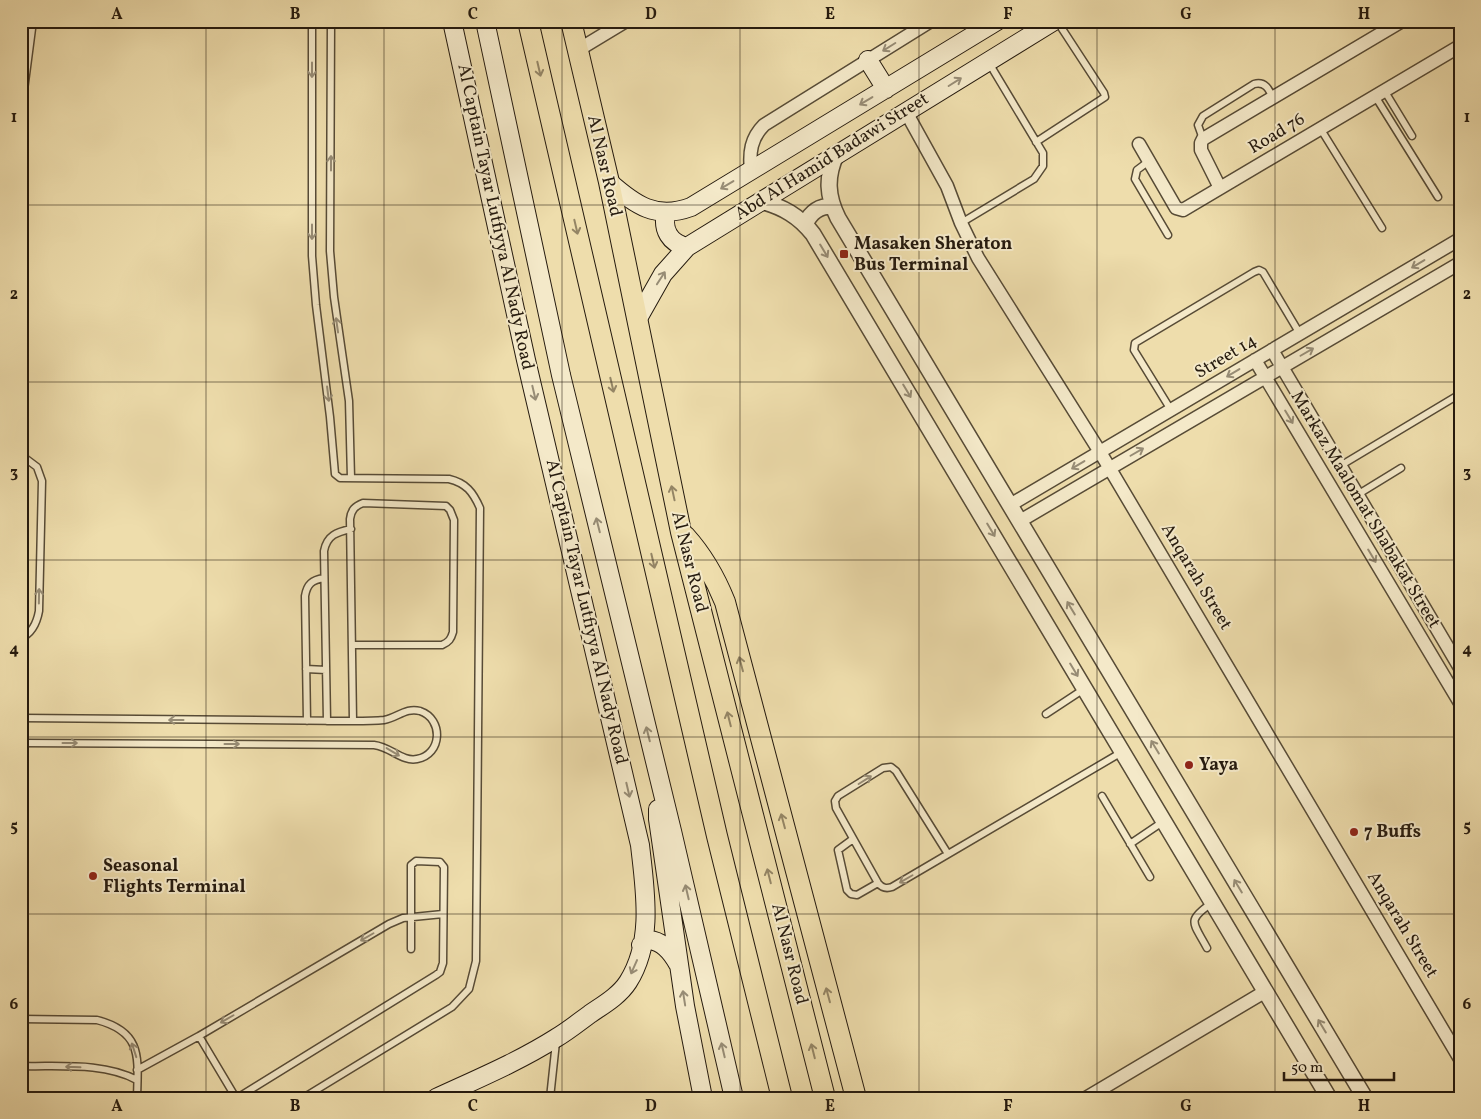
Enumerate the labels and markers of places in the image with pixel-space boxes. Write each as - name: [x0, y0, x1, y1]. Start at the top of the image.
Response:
- place label: Masaken Sheraton Bus Terminal: [854, 232, 1012, 278]
- marker: Masaken Sheraton Bus Terminal: [838, 248, 850, 260]
- place label: Yaya: [1199, 753, 1238, 778]
- marker: Yaya: [1183, 759, 1195, 771]
- place label: 7 Buffs: [1364, 820, 1421, 845]
- marker: 7 Buffs: [1348, 826, 1360, 838]
- place label: Seasonal Flights Terminal: [103, 854, 246, 900]
- marker: Seasonal Flights Terminal: [87, 870, 99, 882]

